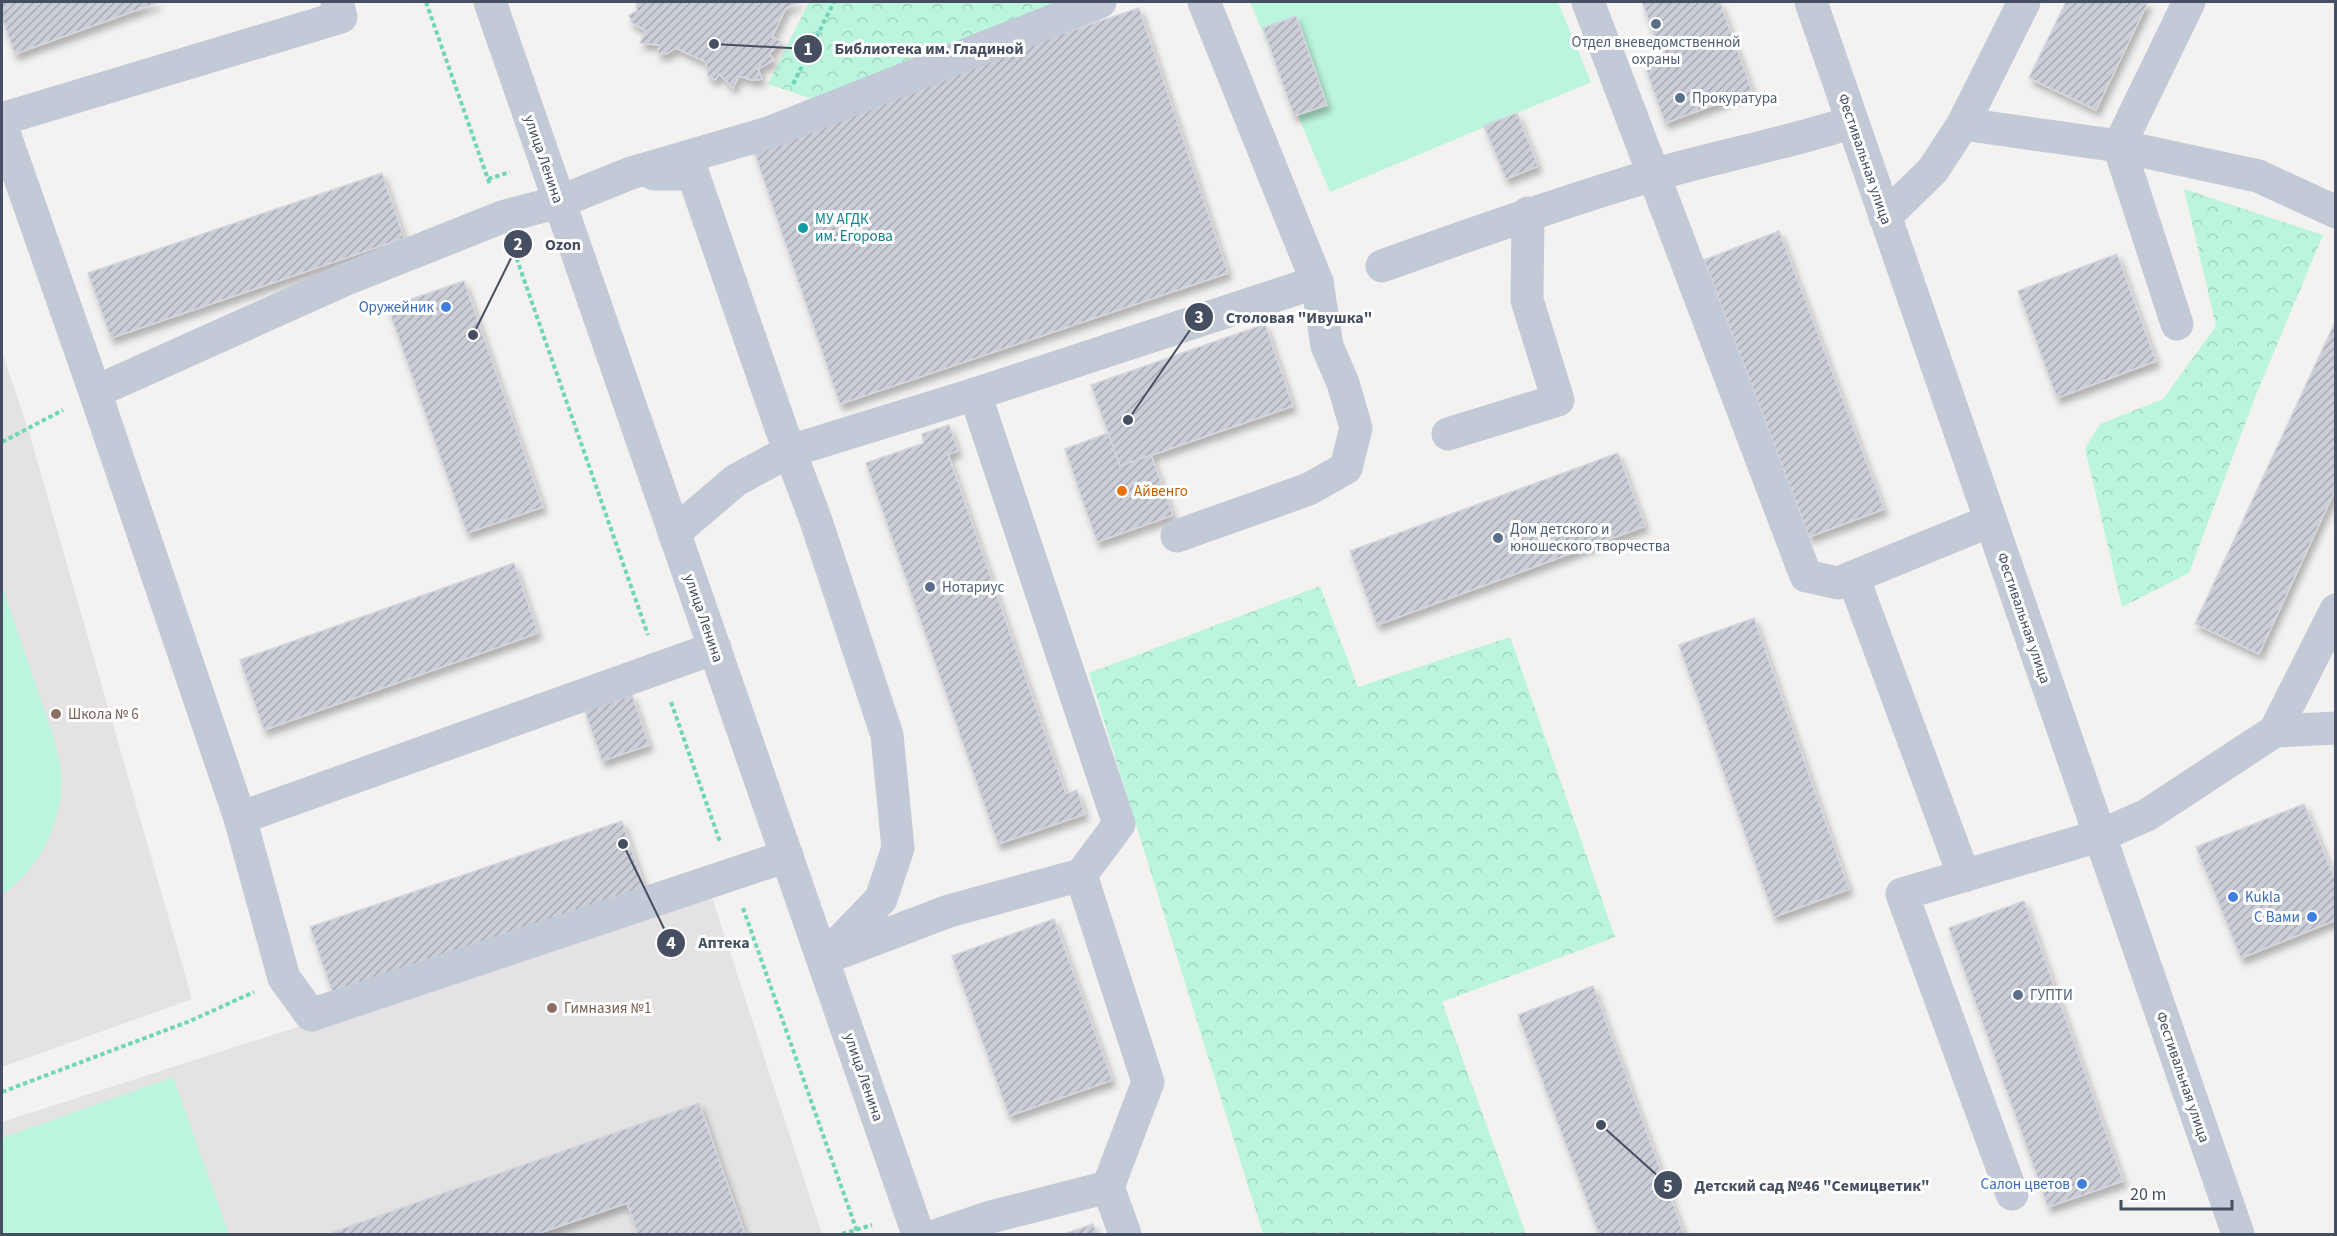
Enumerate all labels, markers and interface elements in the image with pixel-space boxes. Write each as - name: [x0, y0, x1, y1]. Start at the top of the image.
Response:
- marker: Отдел вневедомственной охраны: [1649, 17, 1663, 31]
- callout: Библиотека им. Гладиной: [793, 32, 1036, 66]
- place label: Отдел вневедомственной охраны: [1571, 32, 1741, 70]
- text: 1: [803, 37, 813, 62]
- text: Библиотека им. Гладиной: [834, 38, 1024, 60]
- place label: Прокуратура: [1692, 88, 1777, 109]
- marker: Прокуратура: [1673, 91, 1687, 105]
- street label: Фестивальная улица: [1832, 91, 1897, 227]
- street label: улица Ленина: [519, 112, 568, 206]
- place label: МУ АГДК им. Егорова: [815, 209, 893, 247]
- marker: МУ АГДК им. Егорова: [796, 221, 810, 235]
- callout: Ozon: [503, 227, 593, 261]
- text: 2: [513, 232, 523, 257]
- text: Ozon: [545, 234, 581, 256]
- place label: Оружейник: [359, 297, 435, 318]
- marker: Оружейник: [439, 300, 453, 314]
- callout: Столовая "Ивушка": [1184, 300, 1385, 334]
- text: 3: [1194, 305, 1204, 330]
- text: Столовая "Ивушка": [1226, 307, 1372, 329]
- place label: Айвенго: [1134, 481, 1188, 502]
- marker: Айвенго: [1115, 484, 1129, 498]
- place label: Дом детского и юношеского творчества: [1510, 519, 1670, 557]
- marker: Дом детского и юношеского творчества: [1491, 531, 1505, 545]
- street label: Фестивальная улица: [1991, 550, 2056, 686]
- street label: улица Ленина: [679, 571, 728, 665]
- place label: Нотариус: [942, 577, 1005, 598]
- marker: Нотариус: [923, 580, 937, 594]
- place label: Школа № 6: [68, 704, 139, 725]
- marker: Школа № 6: [49, 707, 63, 721]
- place label: Kukla: [2245, 887, 2280, 908]
- marker: Kukla: [2226, 890, 2240, 904]
- place label: С Вами: [2254, 907, 2300, 928]
- marker: С Вами: [2305, 910, 2319, 924]
- callout: Аптека: [656, 926, 761, 960]
- text: 4: [666, 931, 676, 956]
- text: Аптека: [697, 932, 750, 954]
- place label: ГУПТИ: [2030, 985, 2073, 1006]
- marker: ГУПТИ: [2011, 988, 2025, 1002]
- place label: Гимназия №1: [564, 998, 651, 1019]
- marker: Гимназия №1: [545, 1001, 559, 1015]
- street label: Фестивальная улица: [2150, 1009, 2215, 1145]
- street label: улица Ленина: [839, 1030, 888, 1124]
- callout: Детский сад №46 "Семицветик": [1653, 1168, 1942, 1202]
- scale bar: [2121, 1173, 2232, 1211]
- text: 5: [1663, 1174, 1673, 1199]
- place label: Салон цветов: [1981, 1174, 2070, 1195]
- text: Детский сад №46 "Семицветик": [1694, 1175, 1930, 1197]
- marker: Салон цветов: [2075, 1177, 2089, 1191]
- text: 20 m: [2130, 1182, 2166, 1207]

